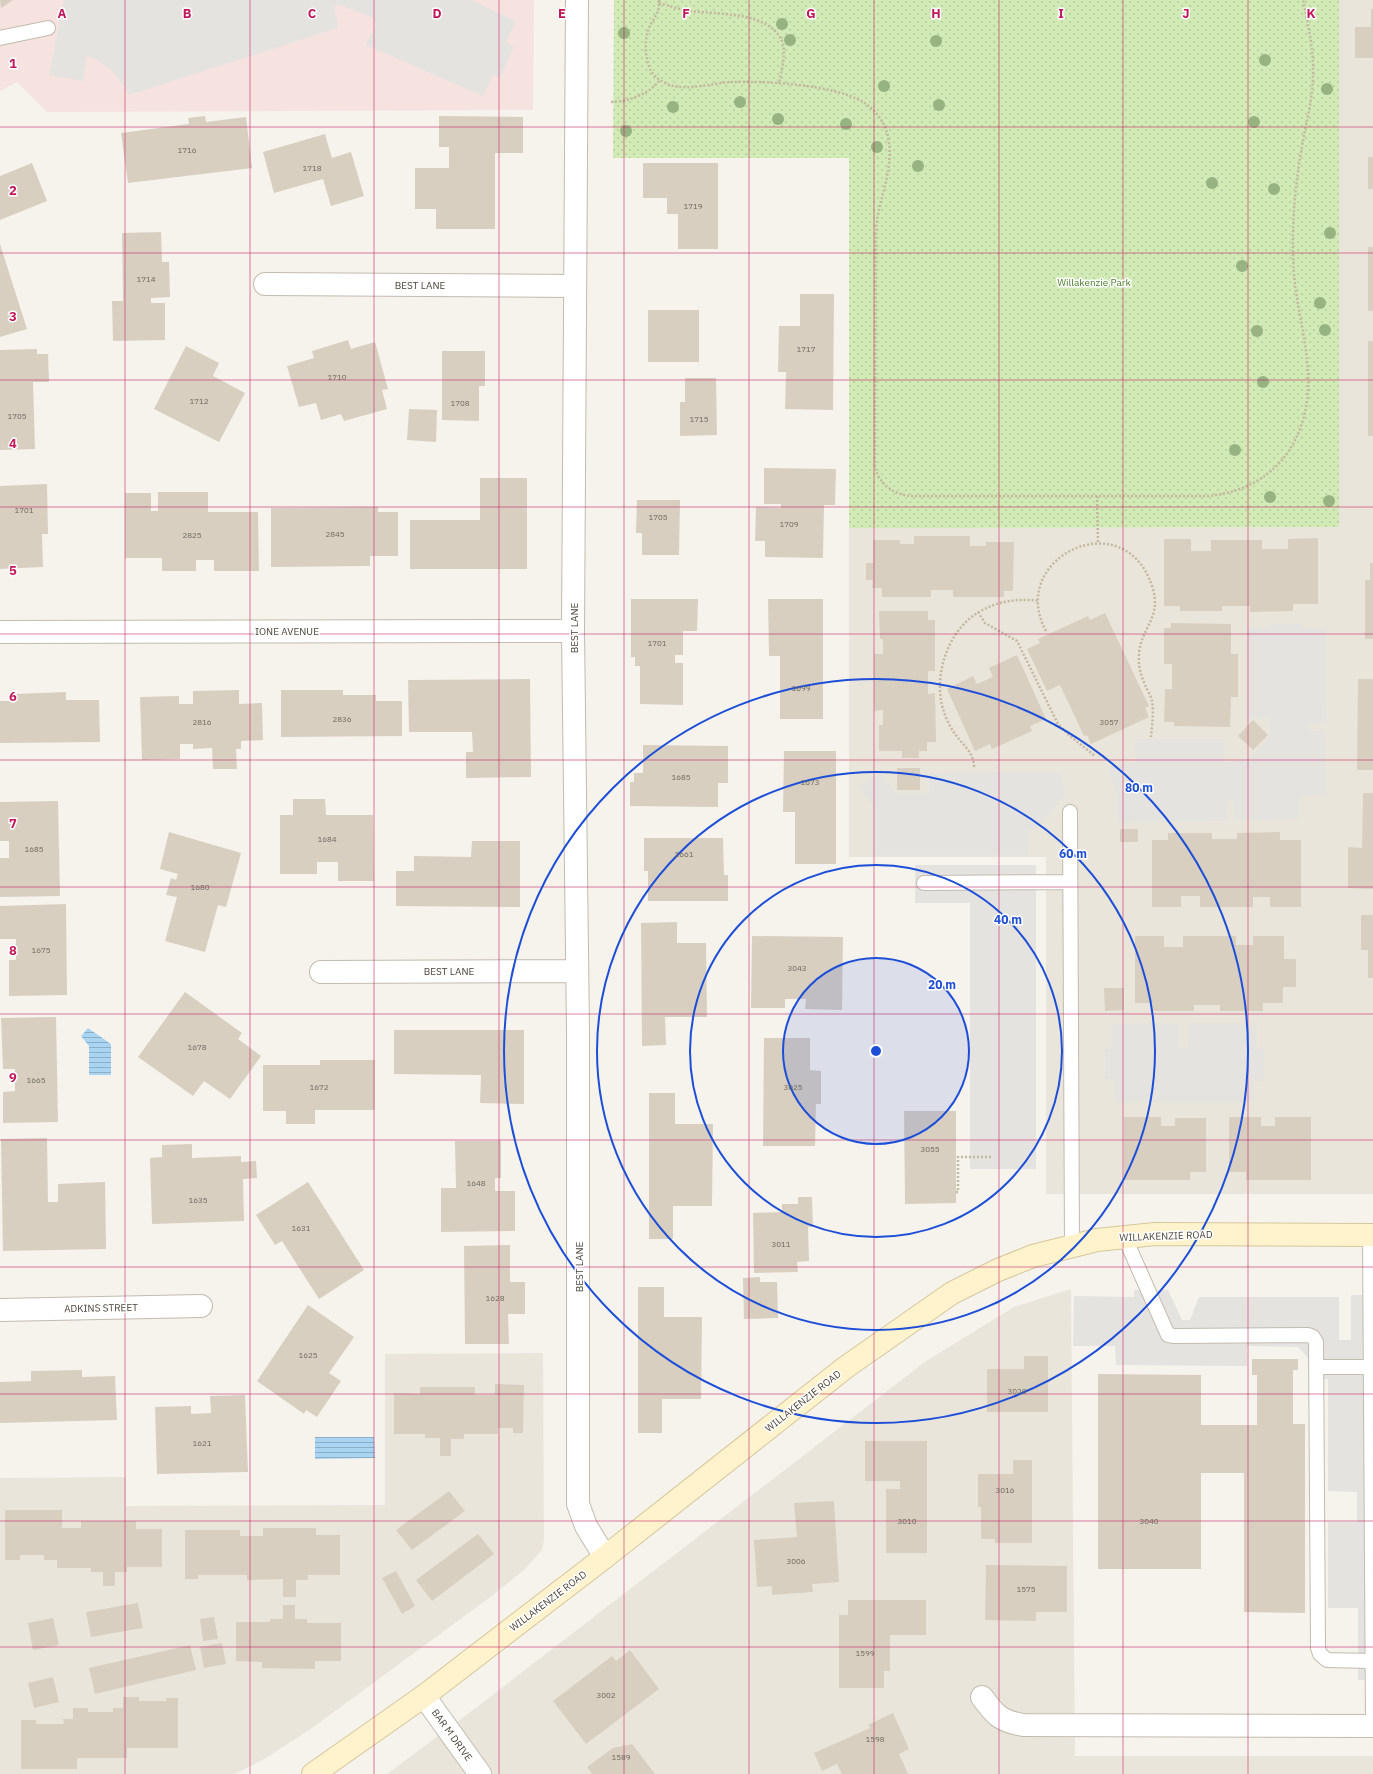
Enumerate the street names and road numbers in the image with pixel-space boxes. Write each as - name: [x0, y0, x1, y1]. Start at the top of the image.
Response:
- street label: BEST LANE: [395, 279, 445, 292]
- street label: BEST LANE: [568, 603, 581, 653]
- street label: IONE AVENUE: [255, 625, 319, 638]
- street label: BEST LANE: [424, 965, 474, 978]
- street label: WILLAKENZIE ROAD: [1119, 1228, 1213, 1244]
- street label: BEST LANE: [573, 1242, 586, 1292]
- street label: ADKINS STREET: [64, 1301, 138, 1315]
- street label: WILLAKENZIE ROAD: [762, 1367, 844, 1435]
- street label: WILLAKENZIE ROAD: [507, 1568, 589, 1634]
- street label: BAR M DRIVE: [429, 1706, 475, 1764]

